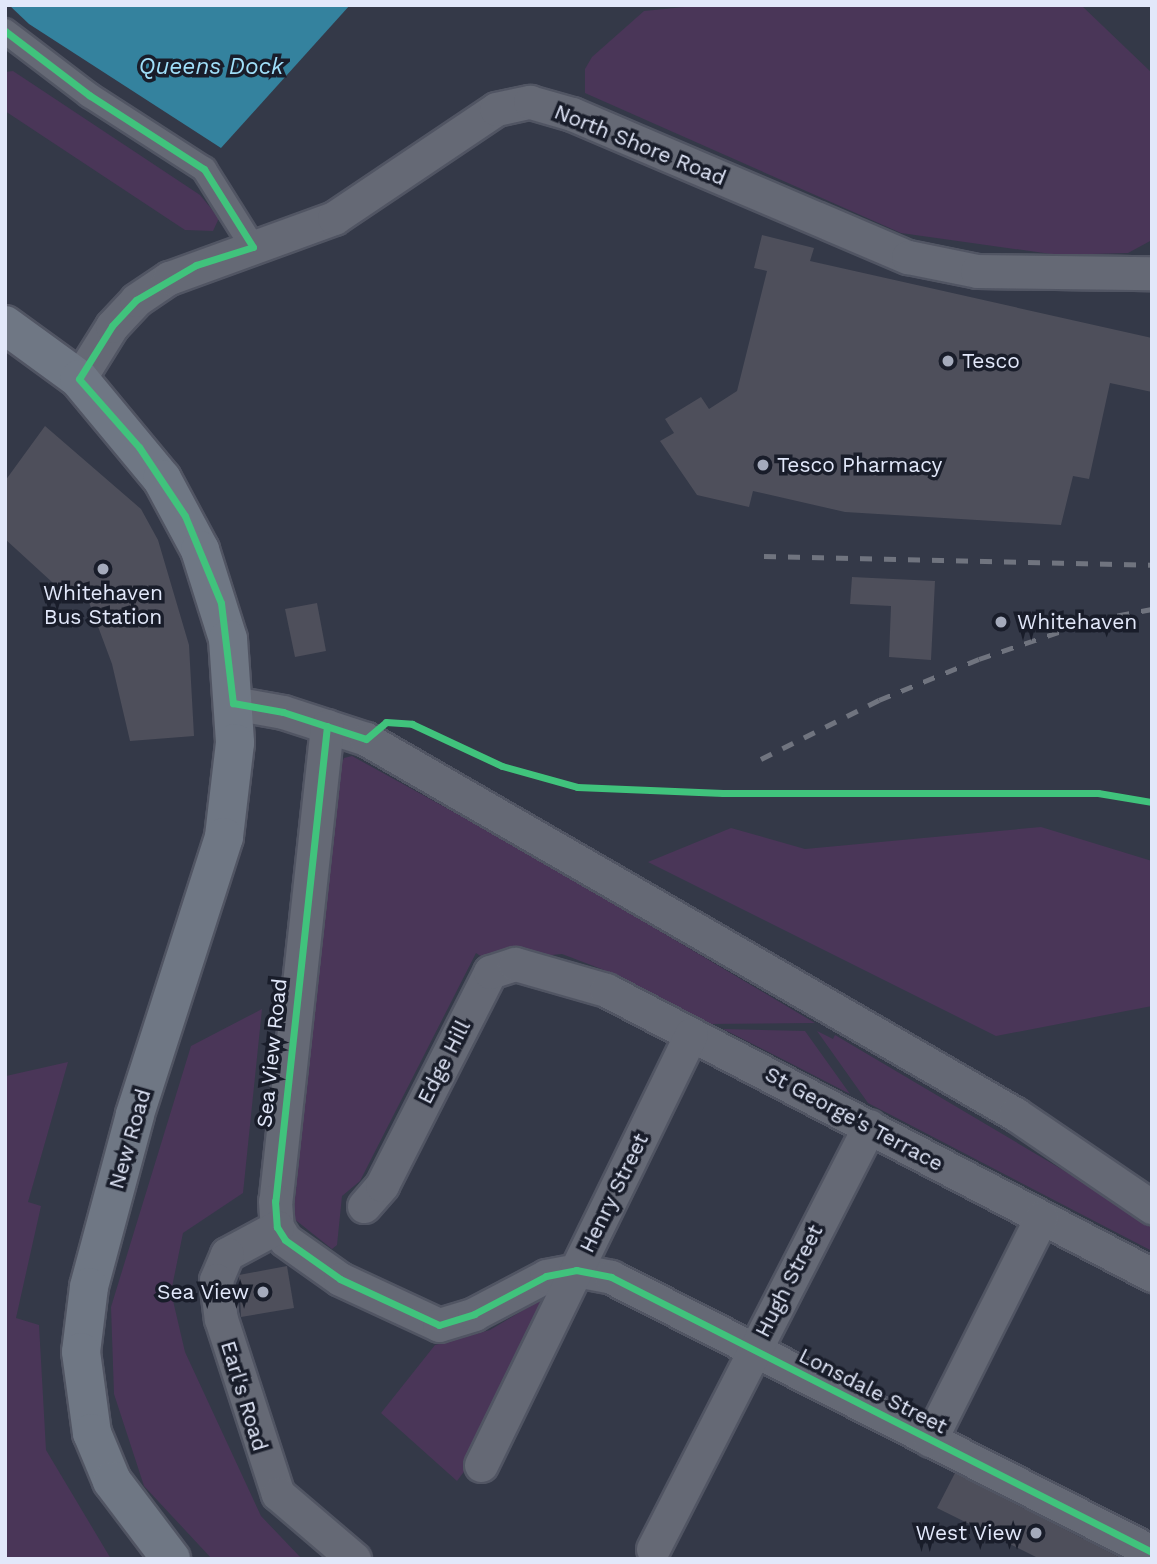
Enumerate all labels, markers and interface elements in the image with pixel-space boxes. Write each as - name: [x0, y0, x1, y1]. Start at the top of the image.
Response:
- water label: Queens Dock: [138, 53, 284, 81]
- street label: North Shore Road: [551, 99, 729, 191]
- place label: Tesco: [962, 348, 1020, 374]
- marker: Tesco: [940, 353, 956, 369]
- place label: Tesco Pharmacy: [777, 452, 942, 478]
- marker: Tesco Pharmacy: [755, 457, 771, 473]
- marker: Whitehaven Bus Station: [95, 561, 111, 577]
- place label: Whitehaven Bus Station: [43, 580, 163, 630]
- place label: Whitehaven: [1017, 609, 1137, 635]
- marker: Whitehaven: [991, 612, 1011, 632]
- street label: Sea View Road: [252, 976, 292, 1130]
- street label: Edge Hill: [412, 1016, 476, 1108]
- street label: St George's Terrace: [761, 1061, 947, 1177]
- street label: New Road: [104, 1086, 156, 1192]
- street label: Henry Street: [574, 1129, 654, 1257]
- street label: Hugh Street: [750, 1221, 828, 1341]
- place label: Sea View: [156, 1279, 249, 1305]
- marker: Sea View: [255, 1284, 271, 1300]
- street label: Earl's Road: [215, 1338, 273, 1454]
- street label: Lonsdale Street: [795, 1343, 951, 1439]
- place label: West View: [915, 1520, 1022, 1546]
- marker: West View: [1028, 1525, 1044, 1541]

